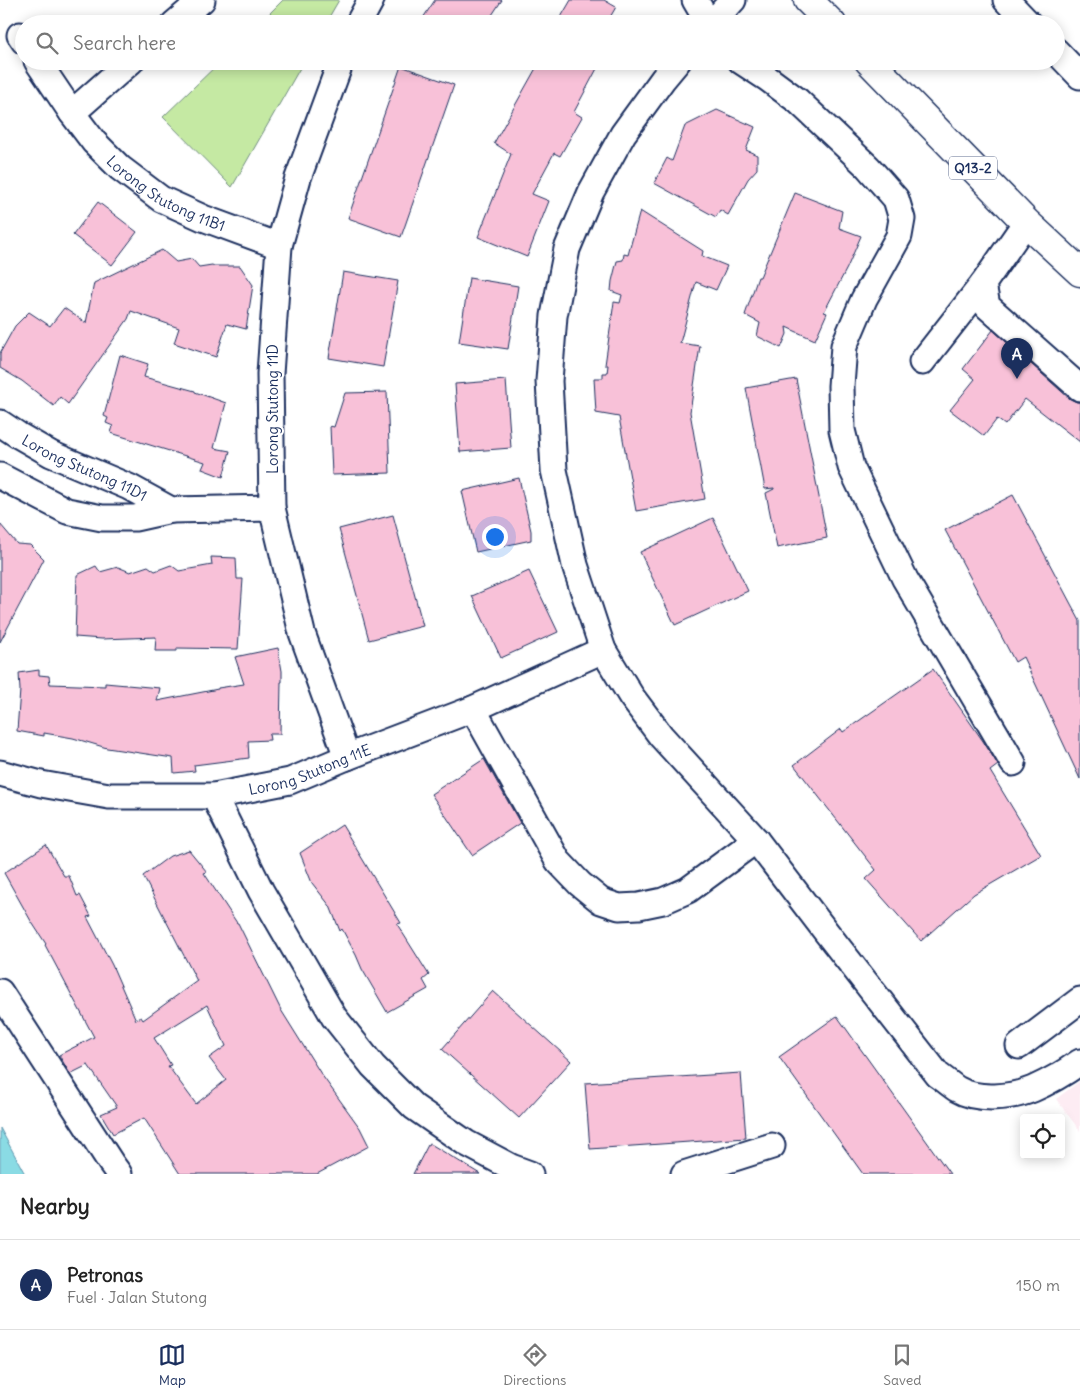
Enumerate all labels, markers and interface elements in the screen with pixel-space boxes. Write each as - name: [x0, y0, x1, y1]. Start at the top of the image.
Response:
- search box: [15, 15, 1065, 70]
- icon: search: [33, 29, 61, 57]
- text: Search here: [73, 31, 176, 55]
- street label: Lorong Stutong 11B1: [103, 151, 228, 235]
- road number: Q13-2: [949, 156, 997, 180]
- pin: A: [1001, 338, 1033, 379]
- street label: Lorong Stutong 11D: [263, 344, 282, 474]
- street label: Lorong Stutong 11D1: [19, 430, 151, 505]
- your location: [482, 524, 508, 550]
- street label: Lorong Stutong 11E: [247, 739, 373, 798]
- map controls: [1020, 1114, 1065, 1159]
- button: locate: [1020, 1114, 1065, 1159]
- text: Nearby: [20, 1193, 90, 1220]
- text: Petronas: [67, 1263, 143, 1287]
- text: A: [31, 1275, 41, 1295]
- text: 150 m: [1016, 1275, 1060, 1295]
- text: Fuel · Jalan Stutong: [67, 1287, 207, 1307]
- tab: Map: [158, 1341, 186, 1389]
- tab: Directions: [503, 1341, 566, 1389]
- tab: Saved: [883, 1341, 922, 1389]

